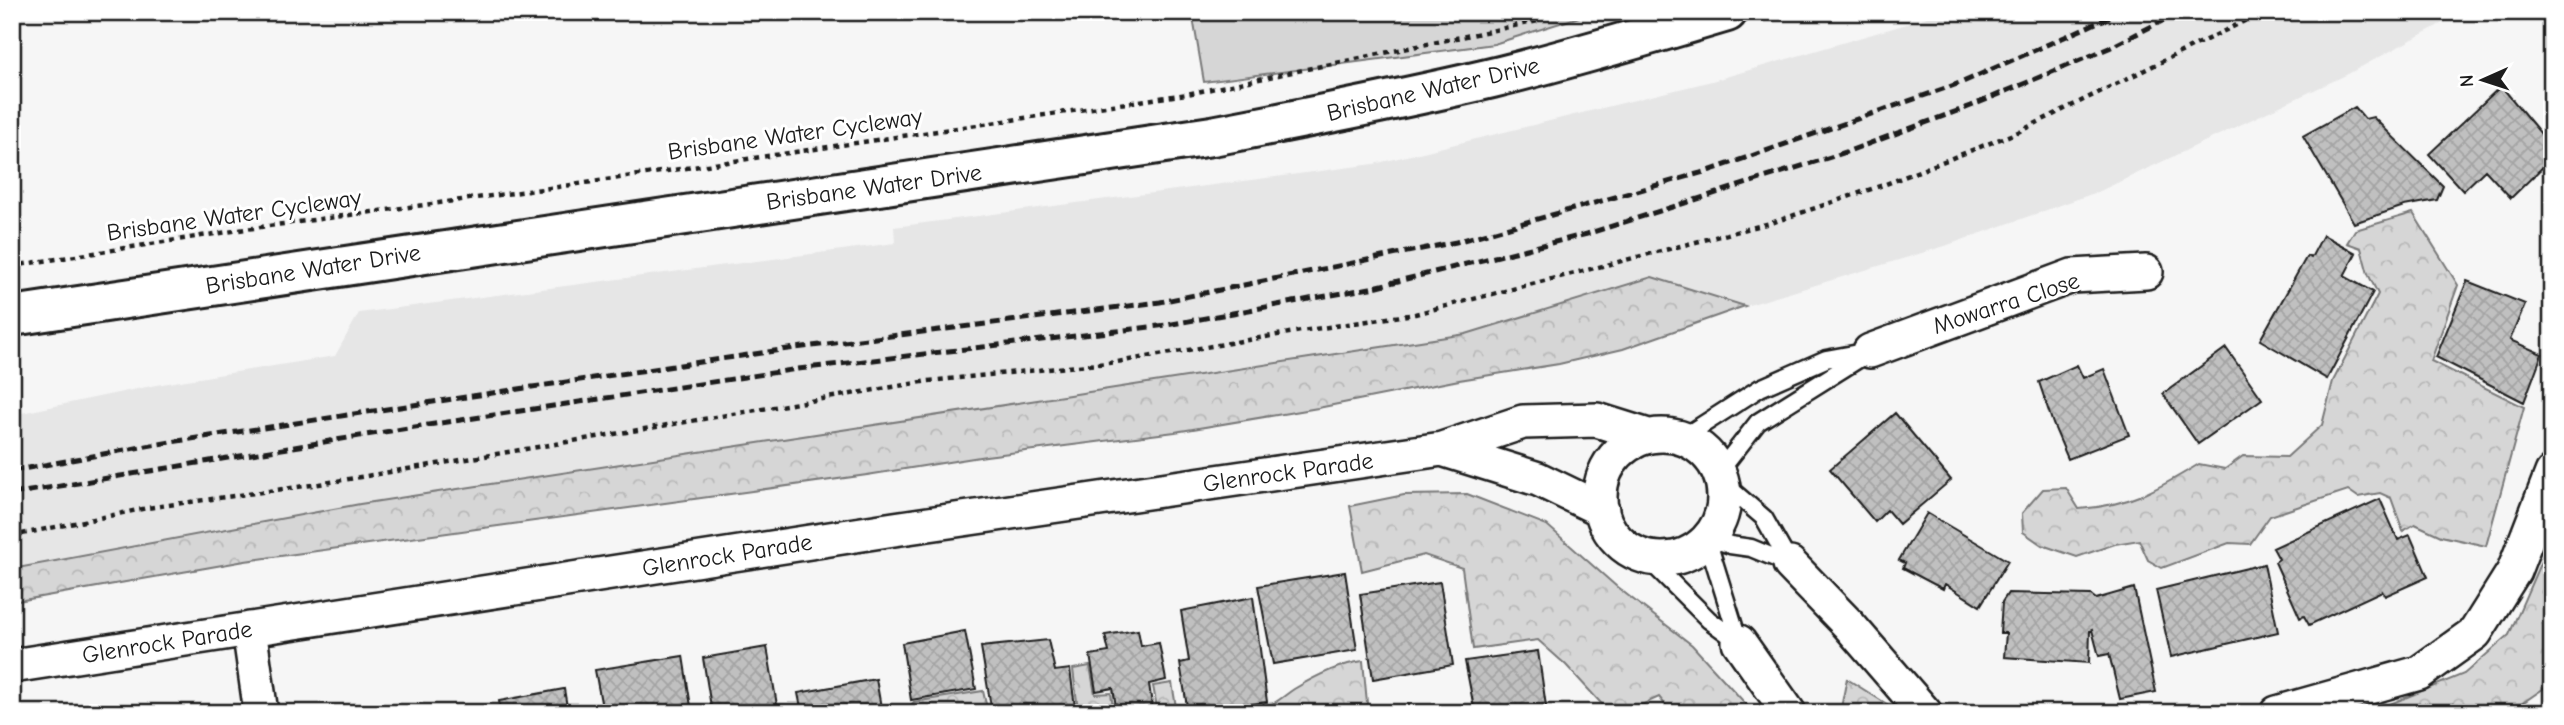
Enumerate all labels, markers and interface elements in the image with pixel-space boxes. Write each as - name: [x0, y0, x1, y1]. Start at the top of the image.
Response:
- north arrow: [2448, 46, 2518, 116]
- street label: Brisbane Water Drive: [1324, 51, 1542, 127]
- text: N: [2456, 74, 2478, 88]
- street label: Brisbane Water Cycleway: [666, 102, 924, 166]
- street label: Brisbane Water Drive: [764, 158, 984, 216]
- street label: Brisbane Water Cycleway: [105, 183, 363, 247]
- street label: Brisbane Water Drive: [203, 238, 423, 300]
- street label: Mowarra Close: [1929, 266, 2083, 340]
- street label: Glenrock Parade: [1201, 446, 1375, 498]
- street label: Glenrock Parade: [640, 528, 814, 582]
- street label: Glenrock Parade: [80, 615, 254, 669]

